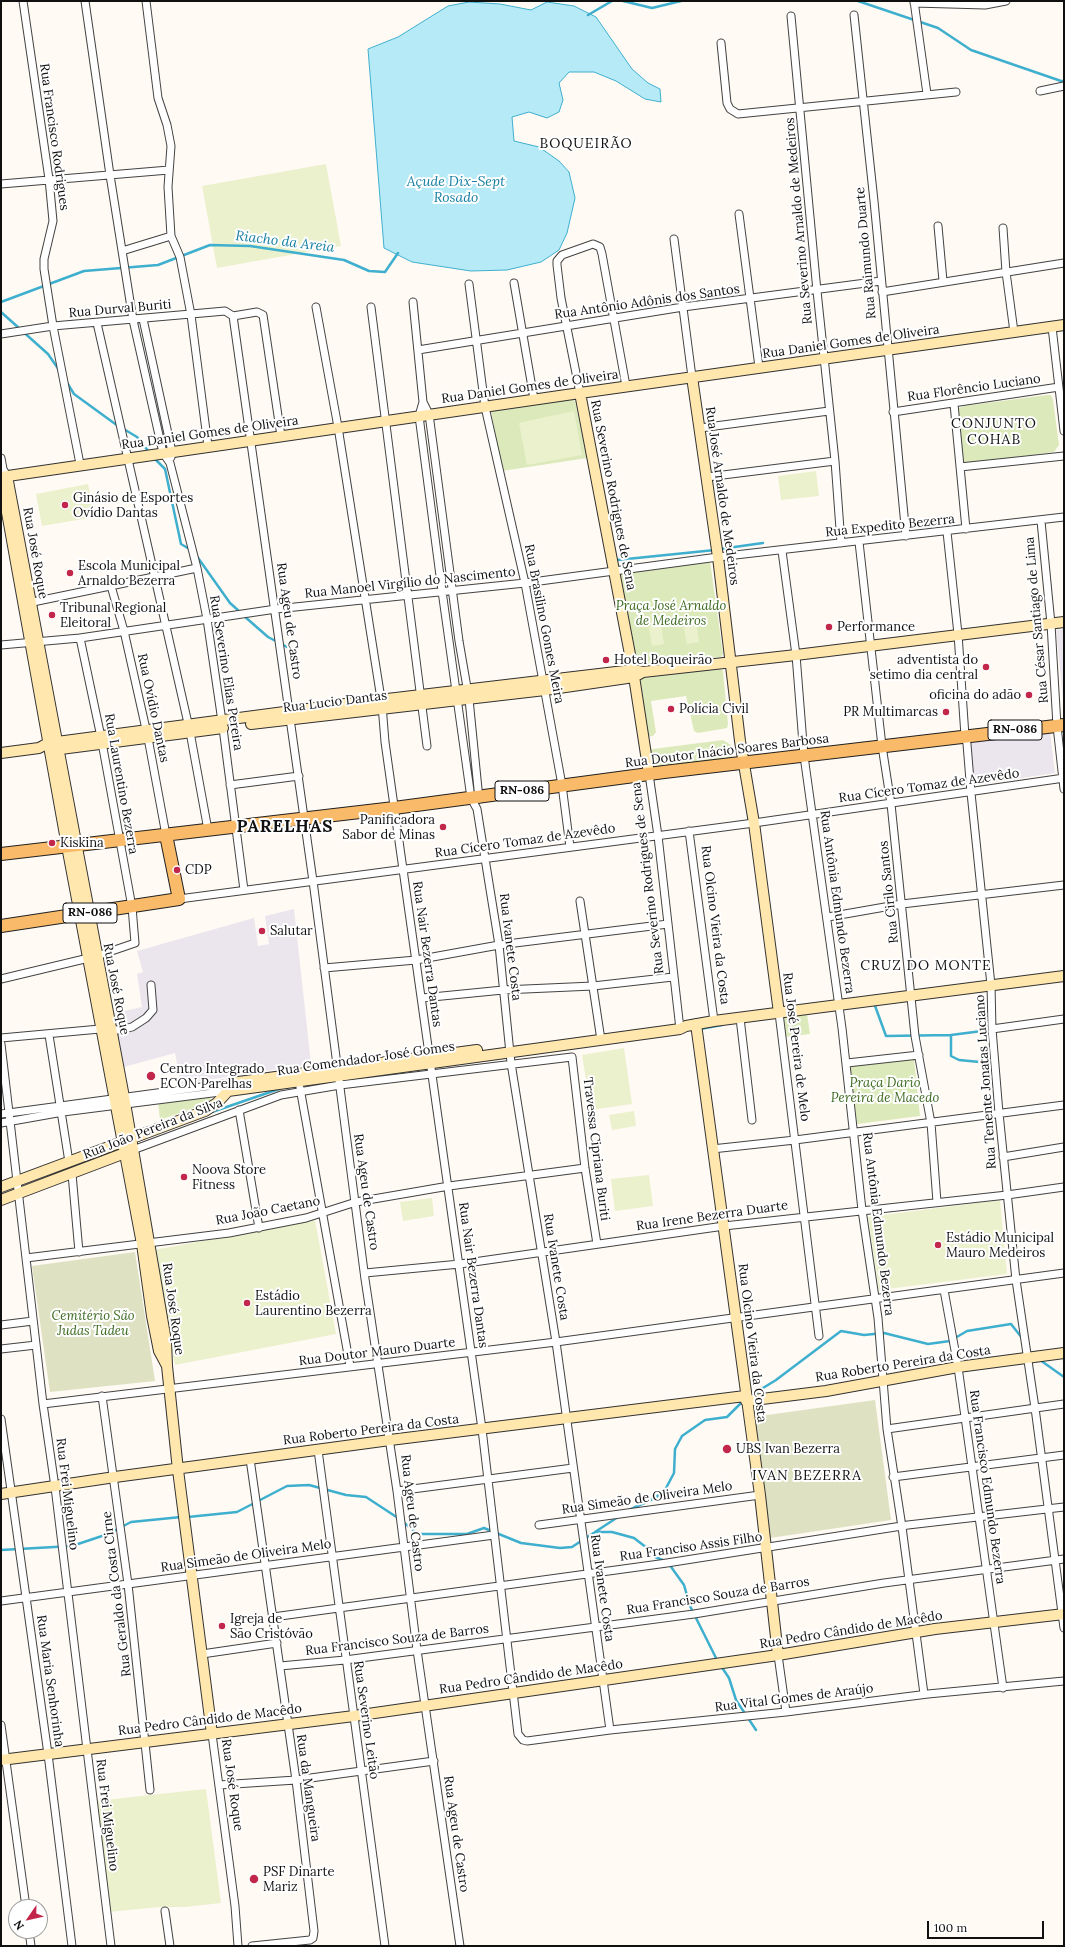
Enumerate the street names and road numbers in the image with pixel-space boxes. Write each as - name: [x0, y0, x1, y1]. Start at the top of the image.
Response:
- street label: Rua Francisco Rodrigues: [36, 62, 72, 212]
- street label: Rua Severino Arnaldo de Medeiros: [782, 117, 816, 325]
- street label: Rua Raimundo Duarte: [852, 186, 880, 320]
- street label: Rua Antônio Adônis dos Santos: [553, 281, 741, 323]
- street label: Rua Durval Buriti: [68, 297, 172, 321]
- street label: Rua Daniel Gomes de Oliveira: [761, 322, 941, 362]
- street label: Rua Daniel Gomes de Oliveira: [440, 367, 620, 407]
- street label: Rua Florêncio Luciano: [906, 371, 1042, 405]
- street label: Rua Severino Rodrigues de Sena: [587, 399, 639, 591]
- street label: Rua José Arnaldo de Medeiros: [702, 406, 742, 586]
- street label: Rua Daniel Gomes de Oliveira: [120, 413, 300, 453]
- street label: Rua José Roque: [19, 506, 51, 600]
- street label: Rua Expedito Bezerra: [825, 511, 955, 541]
- street label: Rua César Santiago de Lima: [1022, 536, 1052, 704]
- street label: Rua Brasilino Gomes Meira: [521, 543, 567, 705]
- street label: Rua Ageu de Castro: [273, 562, 305, 680]
- street label: Rua Manoel Virgílio do Nascimento: [304, 564, 516, 602]
- street label: Rua Severino Elias Pereira: [206, 594, 246, 752]
- street label: Rua Ovídio Dantas: [134, 652, 172, 764]
- street label: Rua Lucio Dantas: [282, 688, 388, 716]
- street label: Rua Laurentino Bezerra: [101, 712, 141, 856]
- road number: RN-086: [988, 720, 1042, 740]
- street label: Rua Doutor Inácio Soares Barbosa: [624, 731, 830, 771]
- street label: Rua Cícero Tomaz de Azevêdo: [838, 766, 1020, 806]
- road number: RN-086: [495, 781, 549, 801]
- street label: Rua Severino Rodrigues de Sena: [628, 781, 668, 975]
- street label: Rua Antônia Edmundo Bezerra: [816, 809, 858, 995]
- street label: Rua Cícero Tomaz de Azevêdo: [434, 821, 616, 861]
- street label: Rua Cirilo Santos: [876, 840, 902, 944]
- street label: Rua Olcino Vieira da Costa: [698, 845, 732, 1005]
- street label: Rua Nair Bezerra Dantas: [409, 880, 445, 1028]
- street label: Rua Ivanete Costa: [496, 892, 524, 1002]
- road number: RN-086: [63, 903, 117, 923]
- street label: Rua José Roque: [99, 942, 133, 1036]
- street label: Rua José Pereira de Melo: [779, 972, 813, 1122]
- street label: Rua Tenente Jonatas Luciano: [972, 994, 1000, 1170]
- street label: Rua Comendador José Gomes: [276, 1039, 456, 1079]
- street label: Travessa Cipriana Buriti: [579, 1076, 613, 1222]
- street label: Rua João Pereira da Silva: [81, 1095, 225, 1163]
- street label: Rua Antônia Edmundo Bezerra: [859, 1131, 897, 1317]
- street label: Rua Ageu de Castro: [350, 1133, 382, 1251]
- street label: Rua João Caetano: [214, 1193, 322, 1229]
- street label: Rua Irene Bezerra Duarte: [635, 1198, 789, 1234]
- street label: Rua Nair Bezerra Dantas: [455, 1201, 491, 1349]
- street label: Rua Ivanete Costa: [540, 1212, 572, 1322]
- street label: Rua José Roque: [159, 1262, 187, 1356]
- street label: Rua Olcino Vieira da Costa: [735, 1263, 769, 1423]
- street label: Rua Doutor Mauro Duarte: [298, 1335, 456, 1369]
- street label: Rua Roberto Pereira da Costa: [814, 1342, 992, 1386]
- street label: Rua Francisco Edmundo Bezerra: [966, 1389, 1008, 1585]
- street label: Rua Roberto Pereira da Costa: [282, 1411, 460, 1449]
- street label: Rua Frei Miguelino: [52, 1437, 82, 1551]
- street label: Rua Ageu de Castro: [397, 1454, 427, 1572]
- street label: Rua Simeão de Oliveira Melo: [561, 1478, 733, 1518]
- street label: Rua Geraldo da Costa Cirne: [99, 1510, 135, 1678]
- street label: Rua Franciso Assis Filho: [619, 1529, 763, 1565]
- street label: Rua Ivanete Costa: [587, 1533, 617, 1643]
- street label: Rua Simeão de Oliveira Melo: [160, 1536, 332, 1576]
- street label: Rua Francisco Souza de Barros: [625, 1574, 811, 1618]
- street label: Rua Pedro Cândido de Macêdo: [758, 1608, 944, 1652]
- street label: Rua Maria Senhorinha: [33, 1614, 67, 1748]
- street label: Rua Francisco Souza de Barros: [304, 1621, 490, 1659]
- street label: Rua Pedro Cândido de Macêdo: [438, 1656, 624, 1698]
- street label: Rua Severino Leitão: [350, 1660, 382, 1780]
- street label: Rua Vital Gomes de Araújo: [714, 1681, 874, 1715]
- street label: Rua Pedro Cândido de Macêdo: [117, 1701, 303, 1739]
- street label: Rua da Mangueira: [293, 1733, 323, 1843]
- street label: Rua José Roque: [218, 1738, 246, 1832]
- street label: Rua Frei Miguelino: [92, 1758, 122, 1872]
- street label: Rua Ageu de Castro: [440, 1775, 472, 1893]

